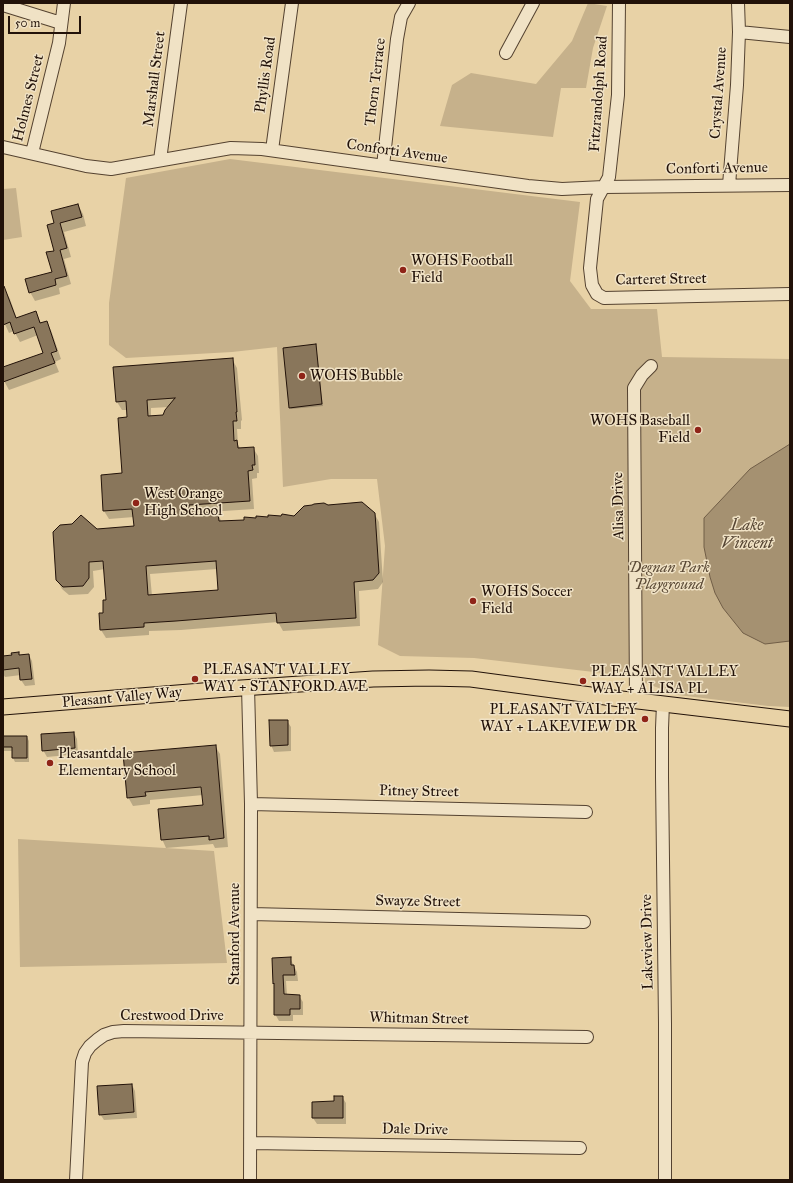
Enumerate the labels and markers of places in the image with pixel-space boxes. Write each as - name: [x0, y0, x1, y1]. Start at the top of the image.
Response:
- place label: WOHS Football Field: [411, 252, 513, 287]
- marker: WOHS Football Field: [398, 265, 408, 275]
- place label: WOHS Bubble: [310, 367, 403, 385]
- marker: WOHS Bubble: [297, 371, 307, 381]
- place label: WOHS Baseball Field: [590, 412, 690, 447]
- marker: WOHS Baseball Field: [693, 425, 703, 435]
- place label: West Orange High School: [144, 485, 223, 520]
- marker: West Orange High School: [131, 498, 141, 508]
- place label: WOHS Soccer Field: [481, 583, 572, 618]
- marker: WOHS Soccer Field: [468, 596, 478, 606]
- place label: PLEASANT VALLEY WAY + STANFORD AVE: [203, 661, 368, 696]
- place label: PLEASANT VALLEY WAY + ALISA PL: [591, 663, 738, 698]
- marker: PLEASANT VALLEY WAY + STANFORD AVE: [190, 674, 200, 684]
- marker: PLEASANT VALLEY WAY + ALISA PL: [578, 676, 588, 686]
- place label: PLEASANT VALLEY WAY + LAKEVIEW DR: [480, 701, 637, 736]
- marker: PLEASANT VALLEY WAY + LAKEVIEW DR: [640, 714, 650, 724]
- place label: Pleasantdale Elementary School: [58, 745, 176, 780]
- marker: Pleasantdale Elementary School: [45, 758, 55, 768]

